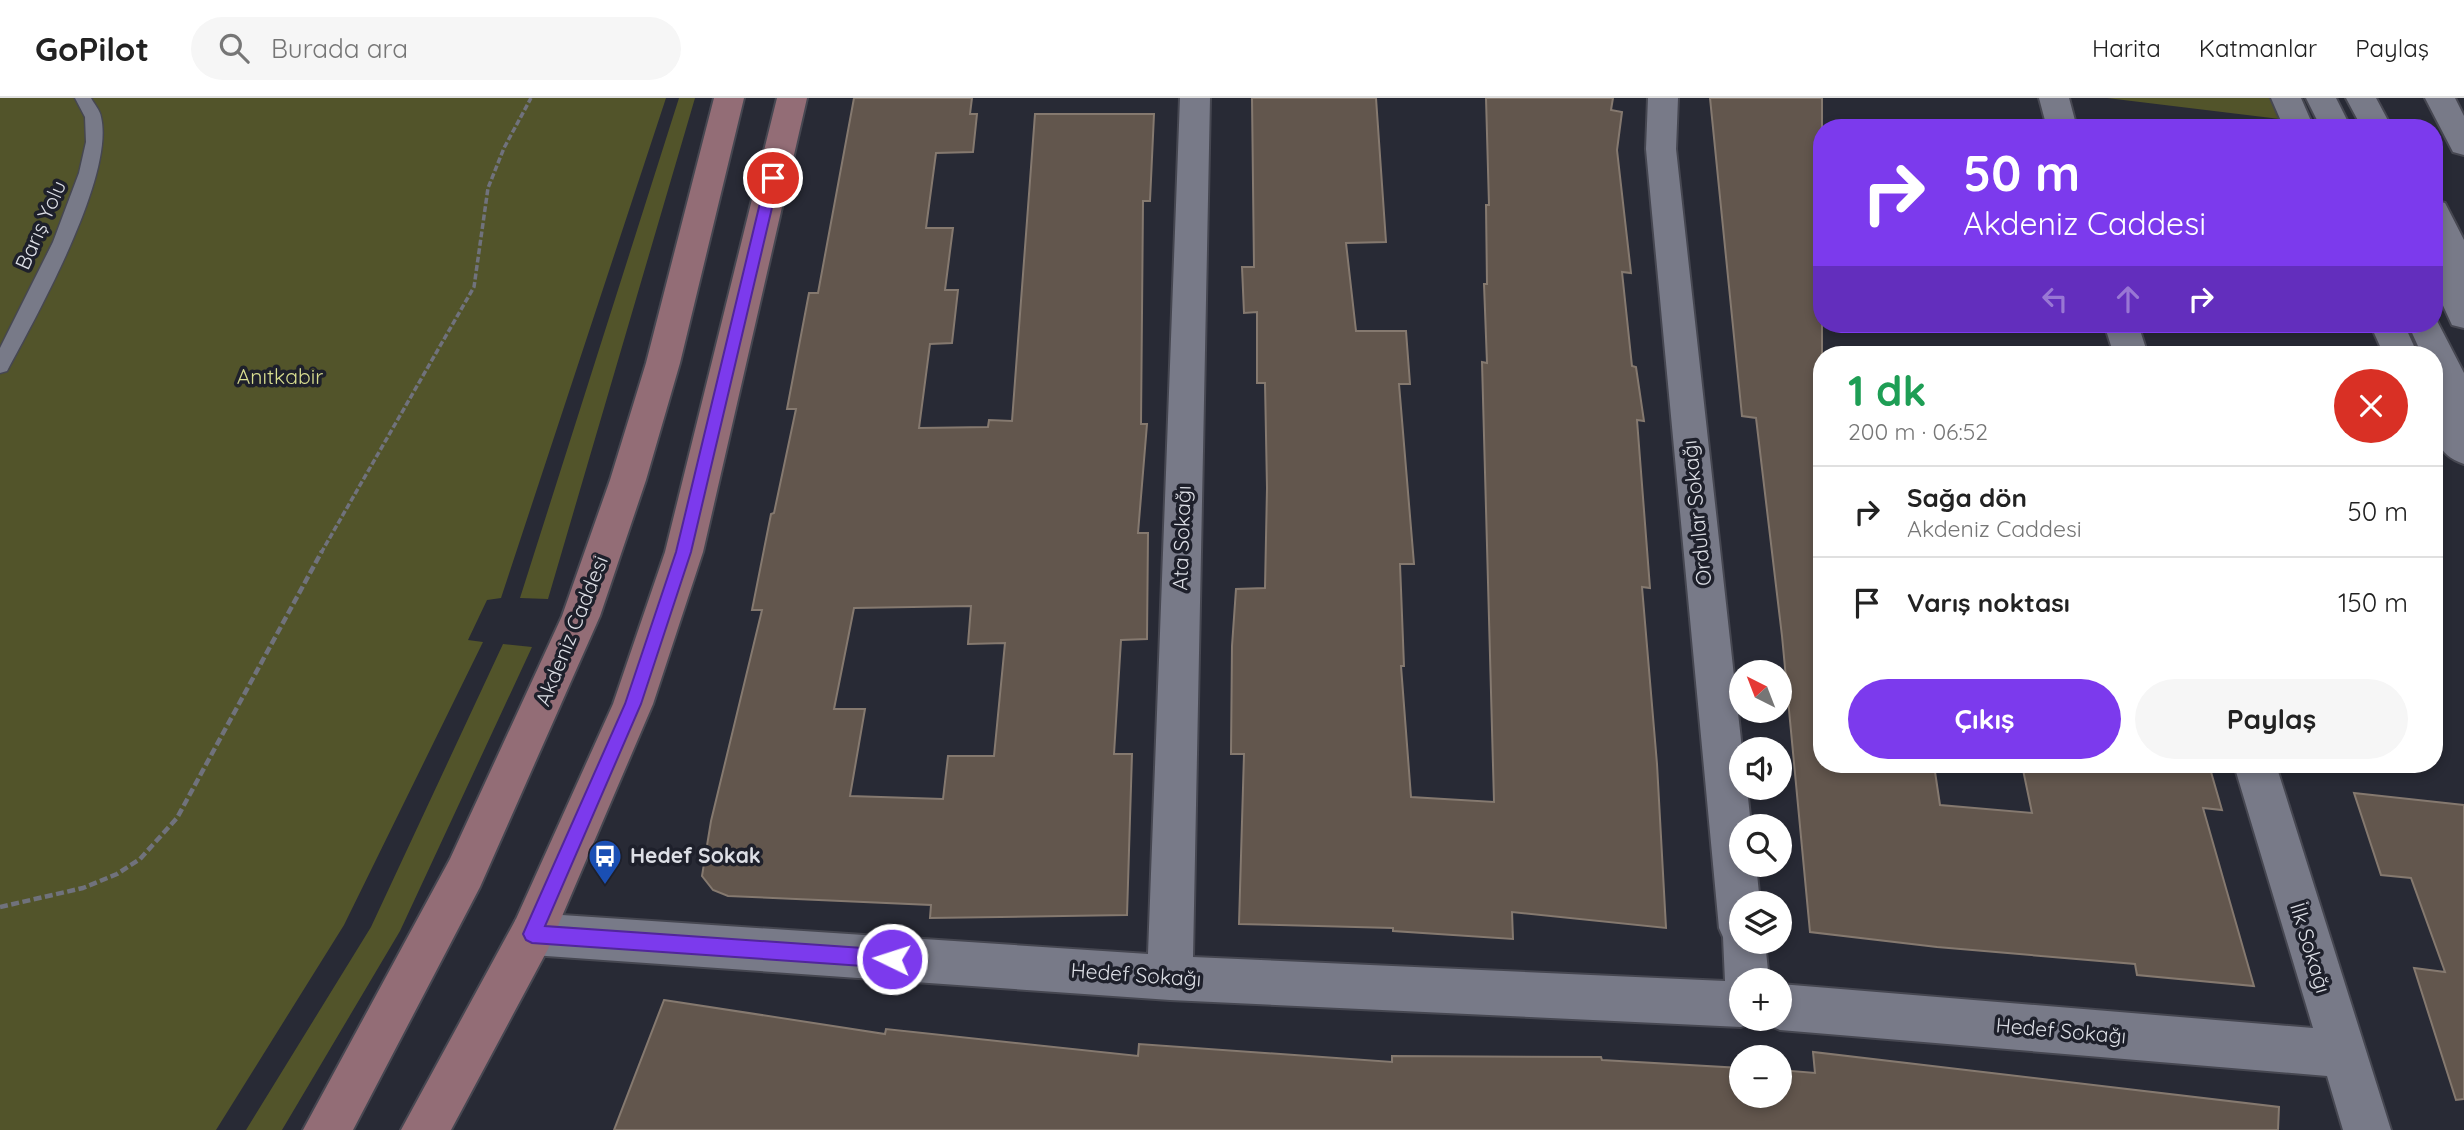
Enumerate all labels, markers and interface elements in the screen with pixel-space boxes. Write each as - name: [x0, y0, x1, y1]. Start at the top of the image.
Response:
- search box: [191, 17, 681, 80]
- text: GoPilot: [35, 28, 149, 69]
- icon: search: [215, 29, 253, 67]
- text: Burada ara: [271, 32, 408, 65]
- text: Harita: [2092, 33, 2161, 63]
- text: Katmanlar: [2199, 33, 2317, 63]
- text: Paylaş: [2355, 33, 2429, 63]
- text: 50 m: [1963, 142, 2080, 203]
- icon: right: [1848, 147, 1939, 238]
- pin: [743, 148, 803, 208]
- icon: arrive: [754, 159, 792, 197]
- street label: Barış Yolu: [9, 176, 71, 273]
- text: Akdeniz Caddesi: [1963, 203, 2206, 243]
- icon: left: [2036, 280, 2074, 318]
- icon: ahead: [2109, 280, 2147, 318]
- icon: right: [2182, 280, 2220, 318]
- park label: Anıtkabir: [237, 363, 323, 389]
- text: 1 dk: [1848, 364, 1926, 417]
- button: close: [2334, 369, 2408, 443]
- text: 200 m · 06:52: [1848, 417, 1988, 446]
- street label: Ordular Sokağı: [1675, 439, 1717, 587]
- text: Sağa dön: [1907, 481, 2027, 514]
- street label: Ata Sokağı: [1166, 485, 1196, 591]
- icon: right: [1848, 493, 1886, 531]
- text: 50 m: [2348, 495, 2408, 528]
- text: Akdeniz Caddesi: [1907, 514, 2082, 543]
- street label: Akdeniz Caddesi: [529, 552, 613, 709]
- icon: arrive: [1848, 584, 1886, 622]
- text: Varış noktası: [1907, 586, 2070, 619]
- text: 150 m: [2338, 586, 2408, 619]
- north arrow: [1729, 660, 1792, 723]
- map controls: [1729, 660, 1792, 1108]
- button: Çıkış: [1848, 679, 2121, 759]
- button: Paylaş: [2135, 679, 2408, 759]
- button: sound: [1729, 737, 1792, 800]
- button: search: [1729, 814, 1792, 877]
- bus stop icon: Hedef Sokak: [586, 837, 624, 886]
- place label: Hedef Sokak: [630, 842, 761, 868]
- button: layers: [1729, 891, 1792, 954]
- street label: İlk Sokağı: [2285, 899, 2337, 996]
- position arrow: [855, 922, 929, 996]
- street label: Hedef Sokağı: [1070, 956, 1202, 992]
- button: +: [1729, 968, 1792, 1031]
- street label: Hedef Sokağı: [1995, 1011, 2127, 1049]
- button: −: [1729, 1045, 1792, 1108]

